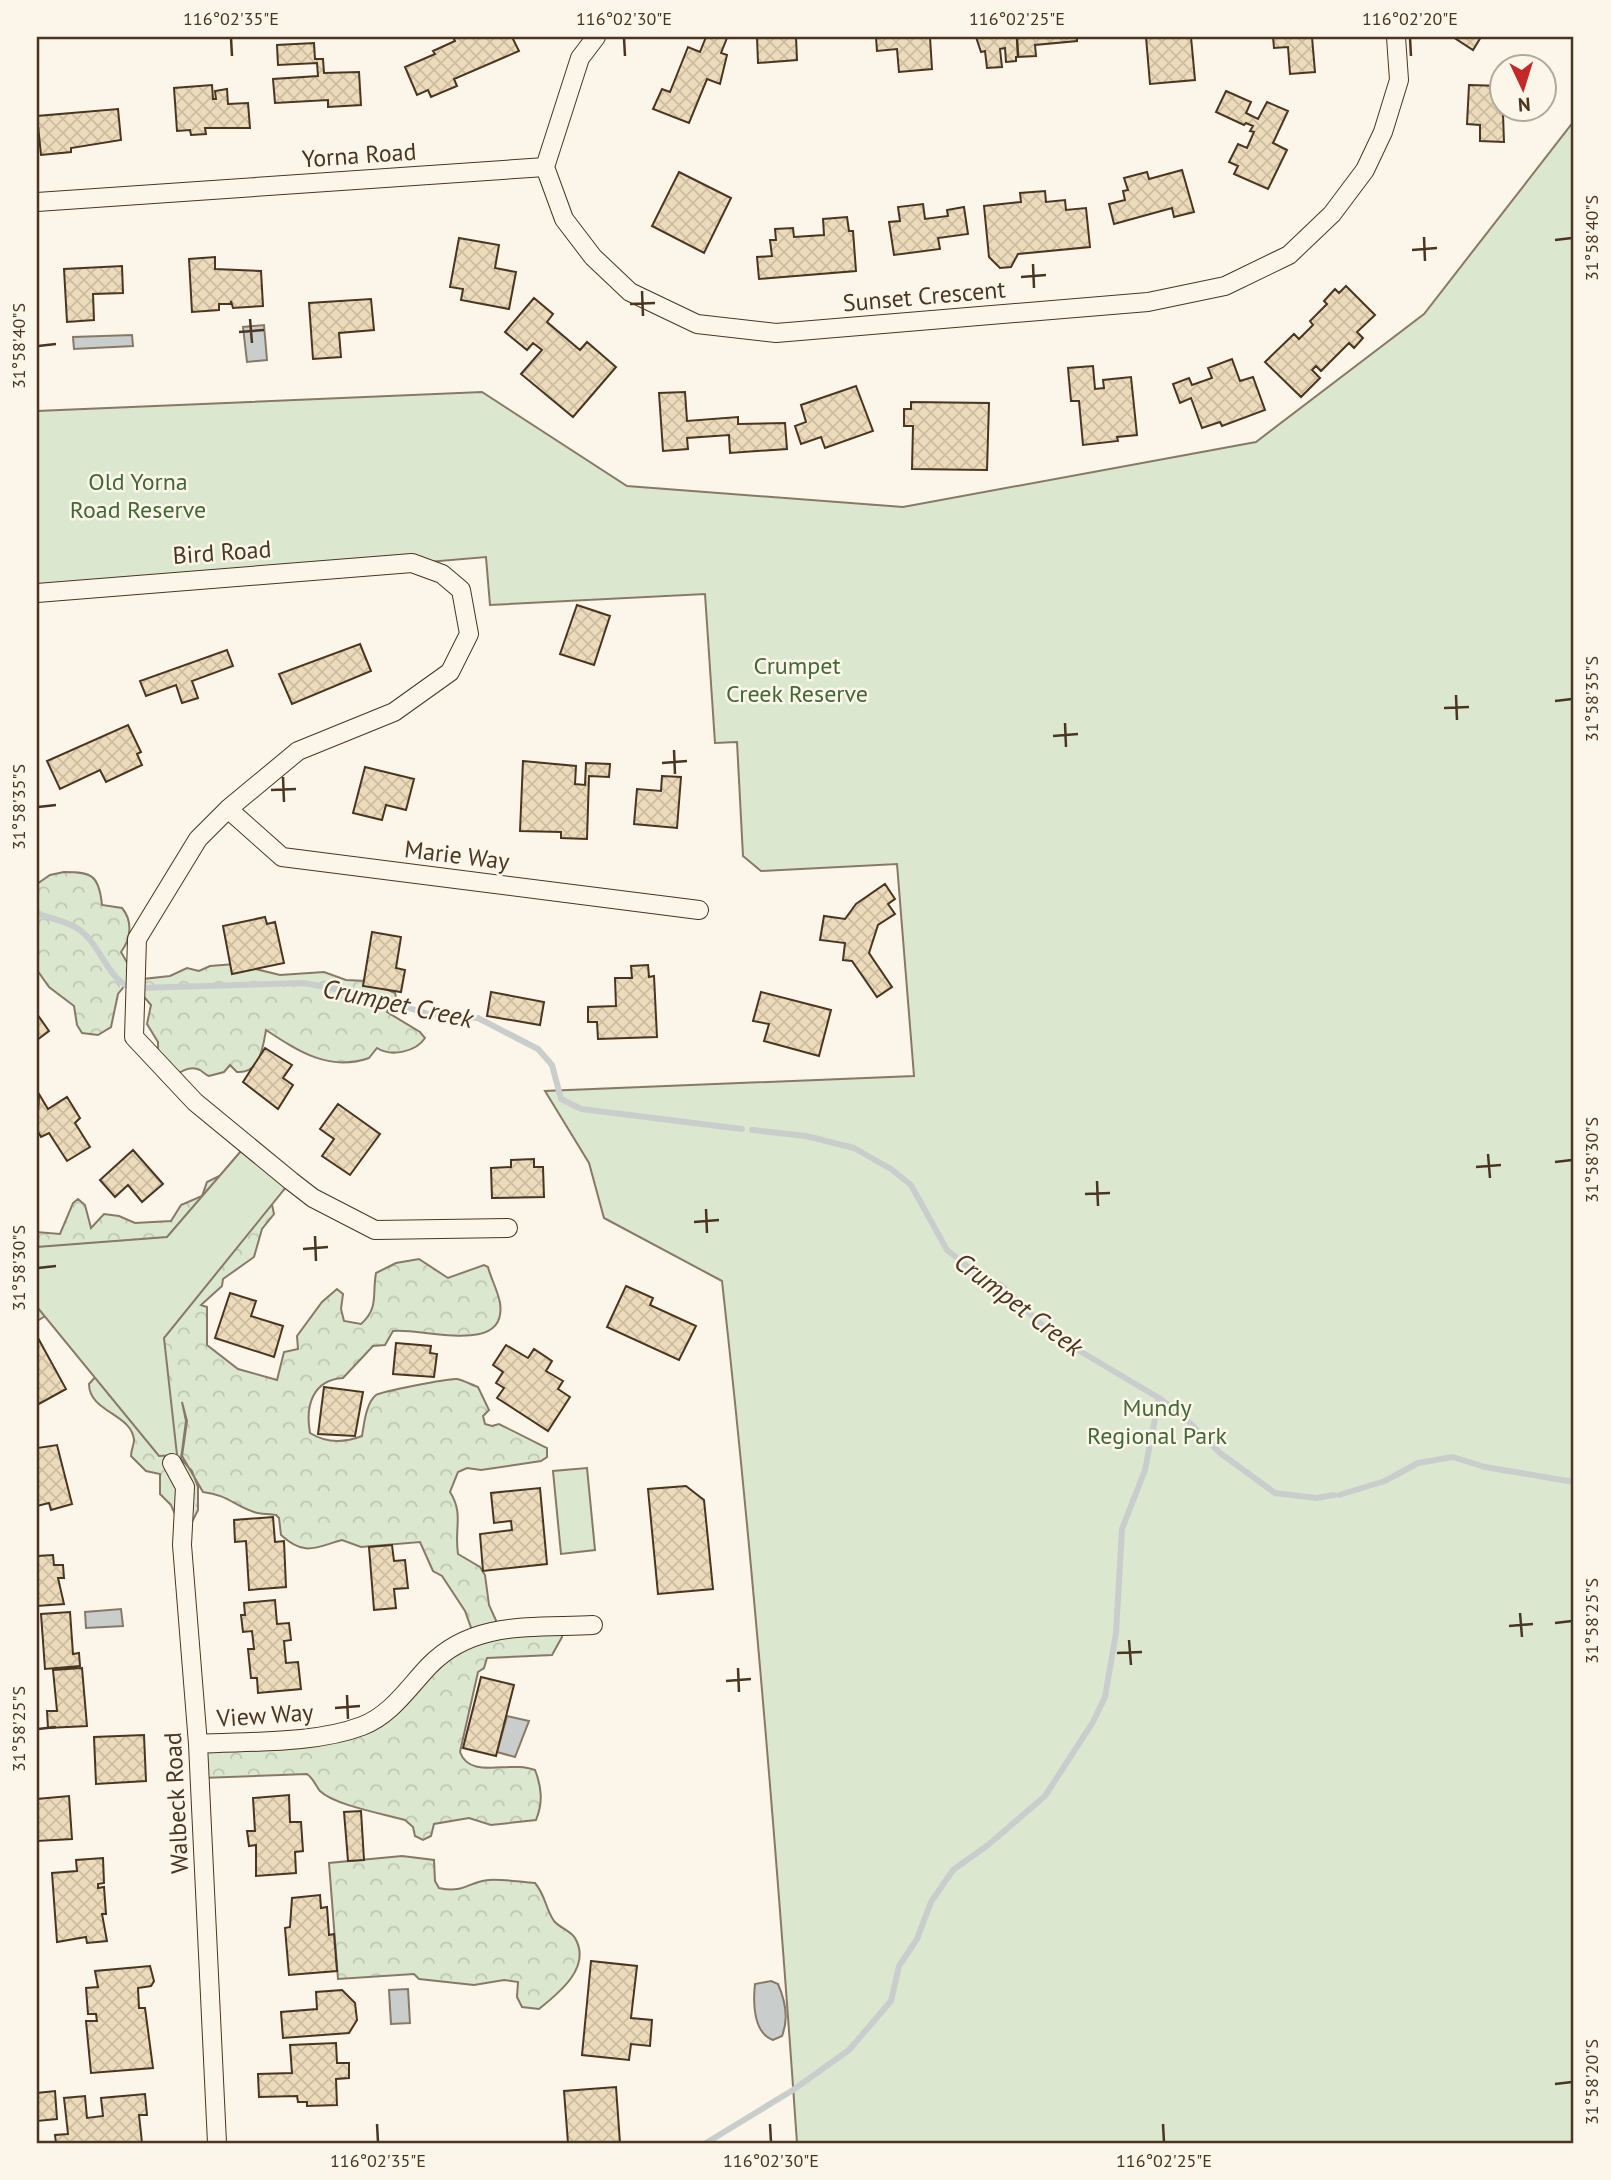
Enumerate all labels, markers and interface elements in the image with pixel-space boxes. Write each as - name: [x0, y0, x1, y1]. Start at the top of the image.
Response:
- text: 116°02'35"E: [183, 7, 279, 30]
- text: 116°02'30"E: [576, 7, 672, 30]
- text: 116°02'25"E: [969, 7, 1065, 30]
- text: 116°02'20"E: [1362, 7, 1458, 30]
- north arrow: [1488, 52, 1558, 122]
- text: N: [1517, 93, 1531, 117]
- street label: Yorna Road: [301, 136, 417, 174]
- text: 31°58'40"S: [1580, 195, 1603, 281]
- street label: Sunset Crescent: [841, 273, 1007, 319]
- text: 31°58'40"S: [7, 303, 30, 389]
- park label: Old Yorna Road Reserve: [70, 466, 206, 525]
- street label: Bird Road: [172, 533, 272, 571]
- park label: Crumpet Creek Reserve: [726, 650, 868, 709]
- text: 31°58'35"S: [1580, 656, 1603, 742]
- text: 31°58'35"S: [7, 764, 30, 850]
- street label: Marie Way: [403, 833, 511, 877]
- water label: Crumpet Creek: [320, 971, 478, 1035]
- text: 31°58'30"S: [1580, 1117, 1603, 1203]
- text: 31°58'30"S: [7, 1225, 30, 1311]
- water label: Crumpet Creek: [948, 1245, 1091, 1364]
- park label: Mundy Regional Park: [1087, 1392, 1227, 1451]
- text: 31°58'25"S: [1580, 1578, 1603, 1664]
- text: 31°58'25"S: [7, 1686, 30, 1772]
- street label: View Way: [215, 1696, 314, 1734]
- street label: Walbeck Road: [157, 1732, 195, 1874]
- text: 31°58'20"S: [1580, 2039, 1603, 2125]
- text: 116°02'35"E: [330, 2149, 426, 2172]
- text: 116°02'30"E: [723, 2149, 819, 2172]
- text: 116°02'25"E: [1116, 2149, 1212, 2172]

